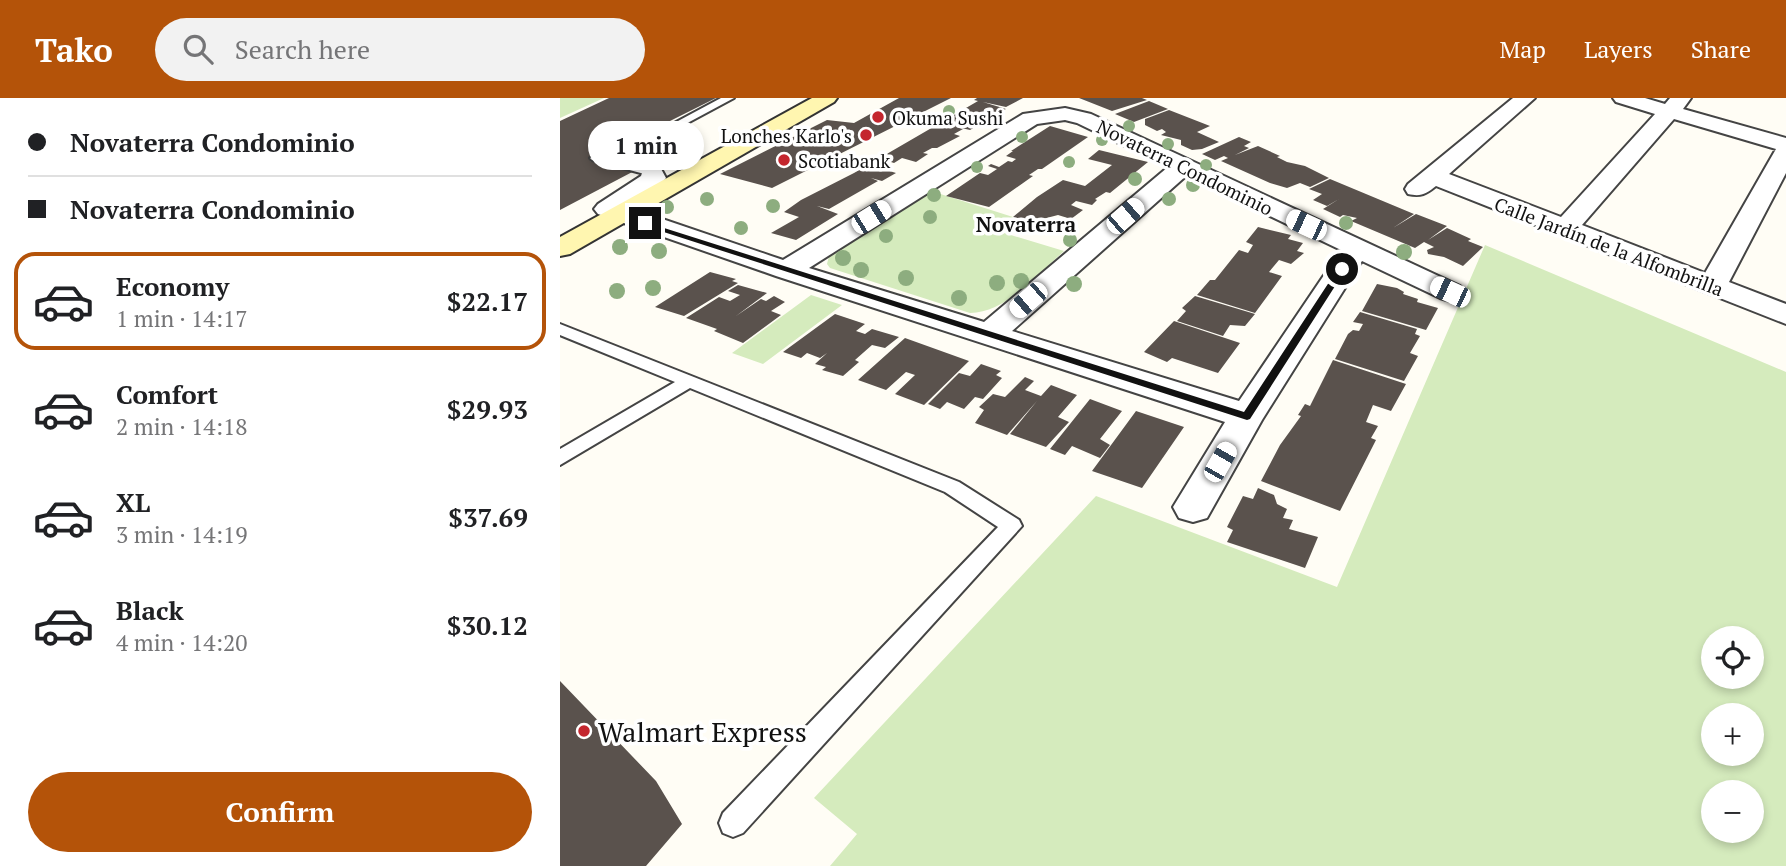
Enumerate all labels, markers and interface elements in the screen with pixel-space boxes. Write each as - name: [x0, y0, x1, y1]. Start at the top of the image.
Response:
- search box: [155, 18, 645, 81]
- text: Tako: [35, 28, 113, 71]
- icon: search: [179, 30, 217, 68]
- text: Search here: [235, 32, 370, 66]
- text: Map: [1499, 33, 1546, 65]
- text: Layers: [1584, 33, 1653, 65]
- text: Share: [1691, 33, 1751, 65]
- place label: Okuma Sushi: [892, 105, 1004, 130]
- marker: Okuma Sushi: [870, 109, 886, 125]
- street label: Novaterra Condominio: [1093, 113, 1277, 221]
- callout: 1 min: [587, 122, 703, 170]
- place label: Lonches Karlo's: [721, 123, 852, 148]
- text: Novaterra Condominio: [70, 125, 355, 159]
- marker: Lonches Karlo's: [858, 127, 874, 143]
- text: 1 min: [615, 130, 677, 161]
- place label: Scotiabank: [798, 148, 891, 173]
- marker: Scotiabank: [776, 152, 792, 168]
- street label: Calle Jardín de la Alfombrilla: [1491, 191, 1727, 301]
- text: Novaterra Condominio: [70, 192, 355, 226]
- car: [1103, 194, 1148, 238]
- car: [848, 197, 895, 237]
- route end: [629, 207, 661, 239]
- car: [1283, 207, 1330, 243]
- district label: Novaterra: [976, 210, 1077, 238]
- route start: [1326, 253, 1358, 285]
- text: Economy: [116, 269, 229, 303]
- icon: car: [32, 270, 95, 333]
- car: [1427, 274, 1474, 310]
- car: [1006, 278, 1051, 322]
- text: $22.17: [447, 284, 528, 318]
- text: 1 min · 14:17: [116, 303, 248, 334]
- text: Comfort: [116, 377, 218, 411]
- icon: car: [32, 378, 95, 441]
- text: $29.93: [447, 392, 528, 426]
- text: 2 min · 14:18: [116, 411, 248, 442]
- car: [1201, 439, 1240, 485]
- text: XL: [116, 485, 150, 519]
- icon: car: [32, 486, 95, 549]
- text: $37.69: [448, 500, 528, 534]
- text: 3 min · 14:19: [116, 519, 248, 550]
- text: Black: [116, 593, 184, 627]
- icon: car: [32, 594, 95, 657]
- text: $30.12: [447, 608, 528, 642]
- map controls: [1701, 626, 1764, 843]
- button: locate: [1701, 626, 1764, 689]
- text: 4 min · 14:20: [116, 627, 248, 658]
- button: +: [1701, 703, 1764, 766]
- place label: Walmart Express: [598, 713, 807, 750]
- marker: Walmart Express: [576, 723, 592, 739]
- button: Confirm: [28, 772, 532, 852]
- button: −: [1701, 780, 1764, 843]

